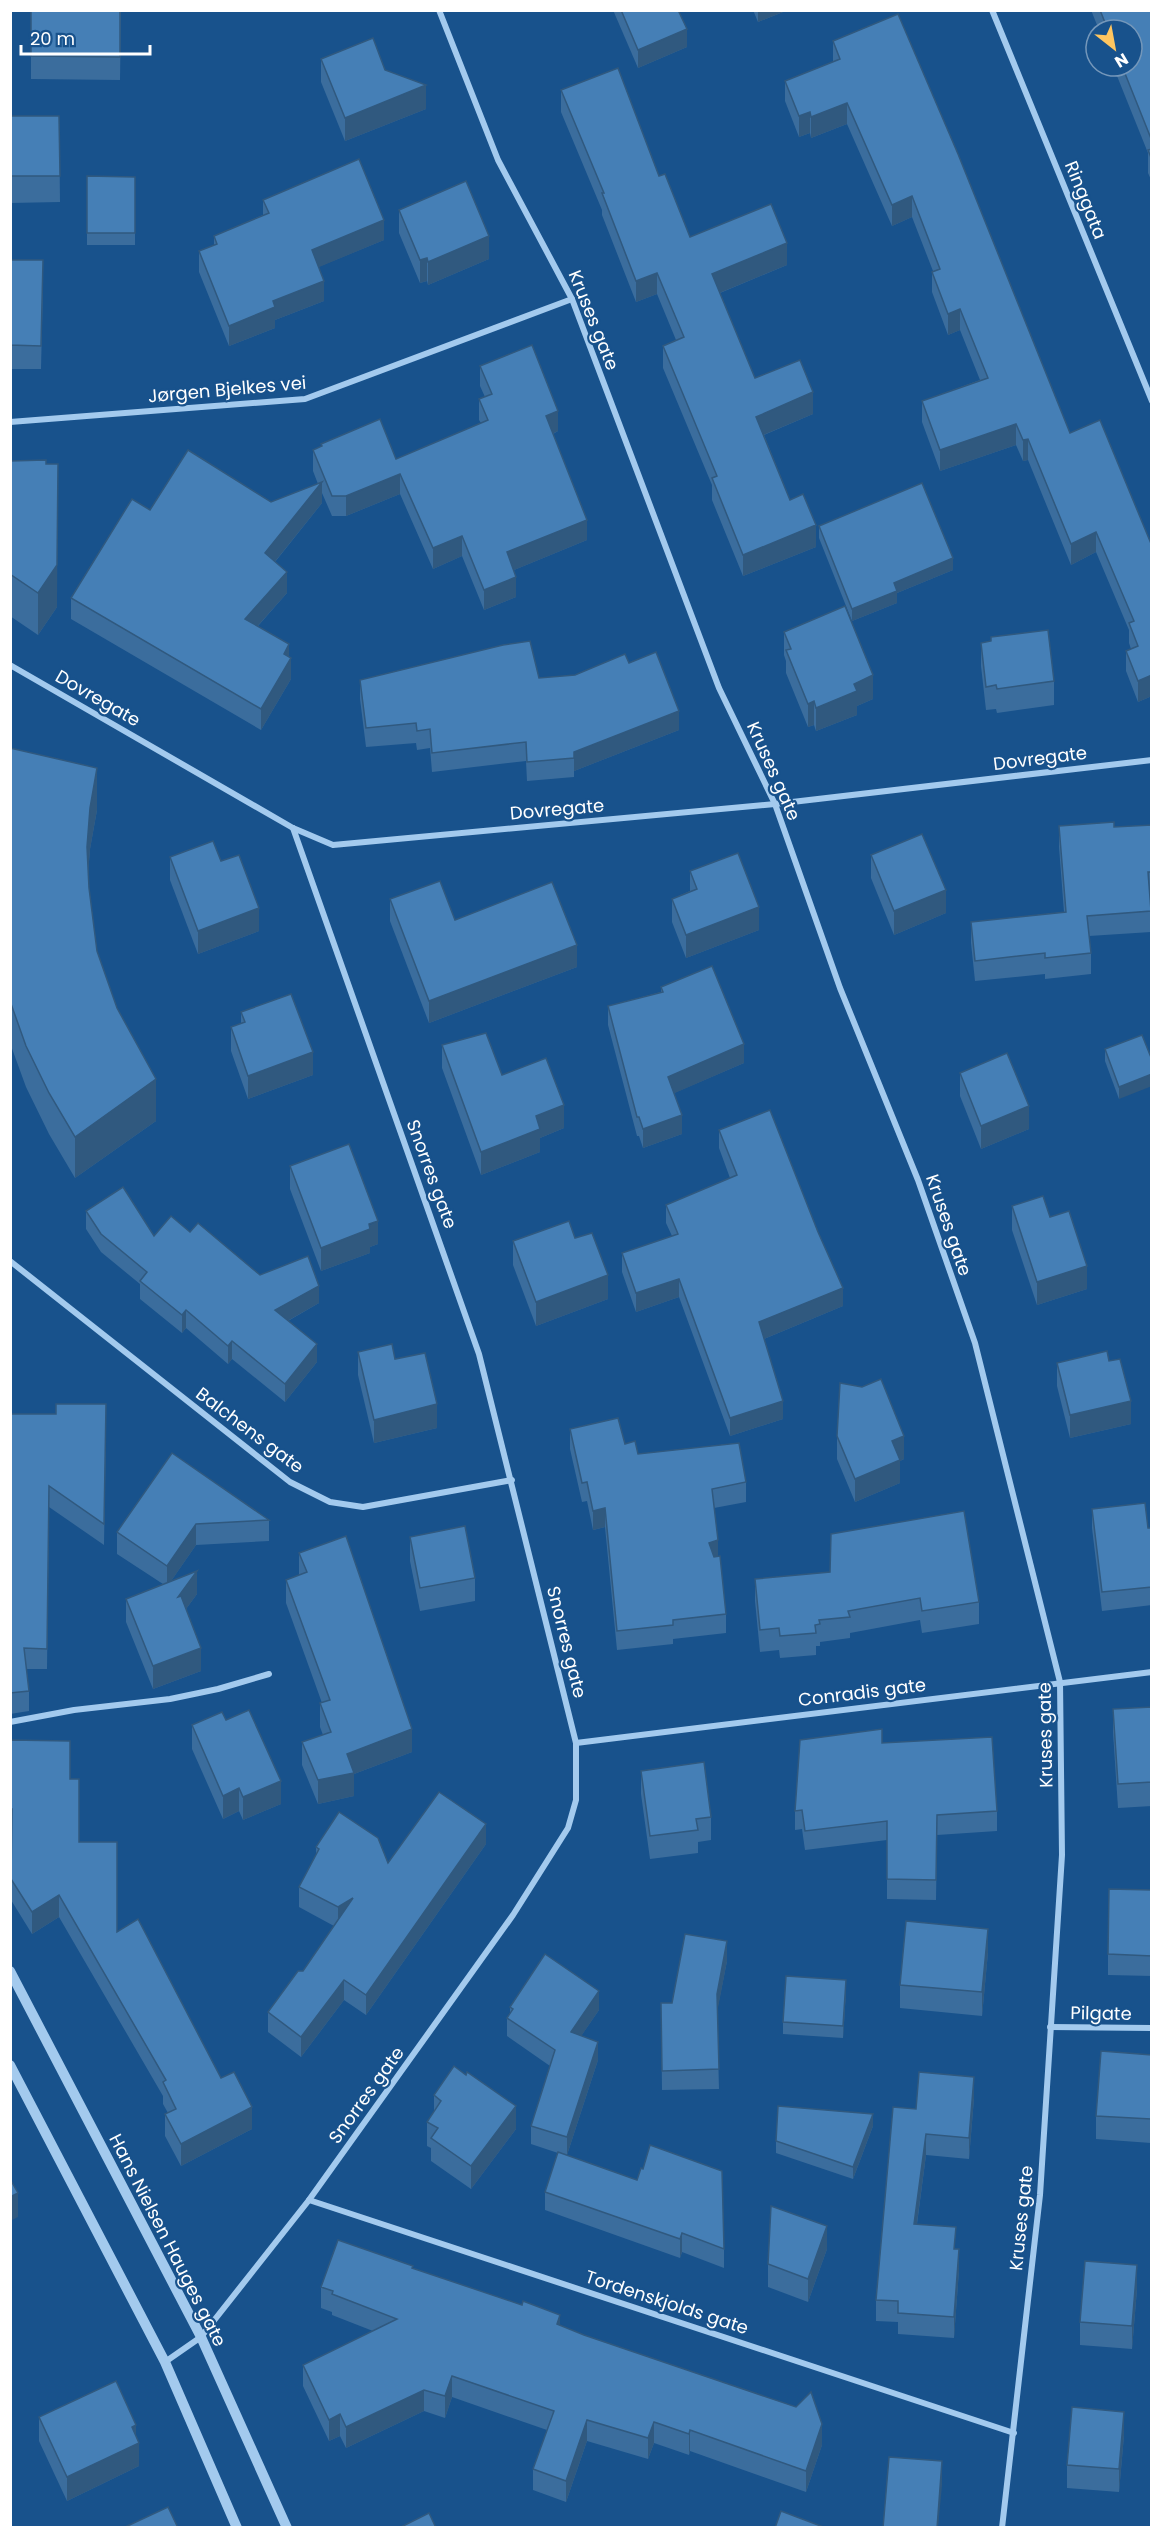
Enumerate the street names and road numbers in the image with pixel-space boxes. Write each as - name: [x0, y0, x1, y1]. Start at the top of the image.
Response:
- street label: Ringgata: [1059, 157, 1113, 243]
- street label: Kruses gate: [563, 266, 625, 374]
- street label: Jørgen Bjelkes vei: [147, 370, 307, 408]
- street label: Dovregate: [51, 664, 145, 732]
- street label: Kruses gate: [741, 718, 807, 824]
- street label: Dovregate: [992, 740, 1088, 776]
- street label: Dovregate: [509, 792, 605, 826]
- street label: Snorres gate: [401, 1116, 463, 1232]
- street label: Kruses gate: [920, 1171, 978, 1279]
- street label: Balchens gate: [191, 1381, 309, 1479]
- street label: Snorres gate: [541, 1583, 593, 1701]
- street label: Conradis gate: [797, 1672, 927, 1712]
- street label: Kruses gate: [1032, 1682, 1058, 1788]
- street label: Pilgate: [1070, 2000, 1132, 2026]
- street label: Snorres gate: [322, 2041, 410, 2149]
- street label: Hans Nielsen Hauges gate: [103, 2129, 233, 2351]
- street label: Kruses gate: [1003, 2164, 1039, 2272]
- street label: Tordenskjolds gate: [582, 2264, 752, 2340]

